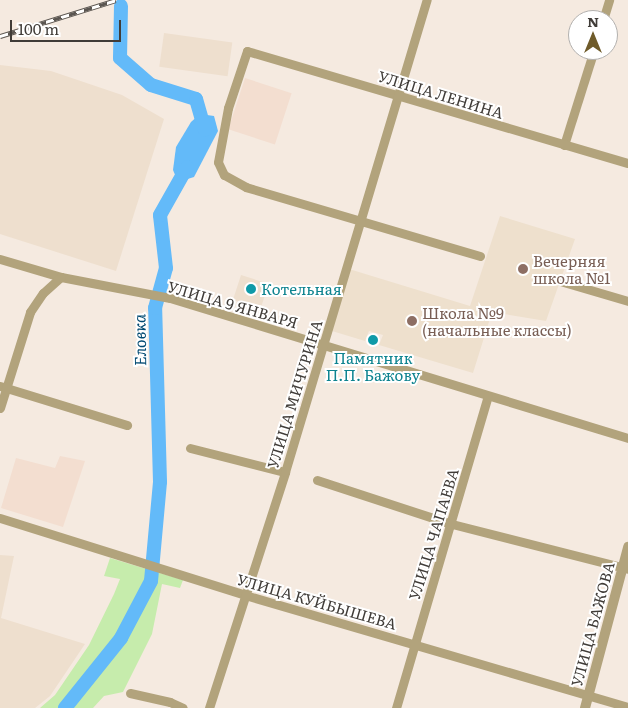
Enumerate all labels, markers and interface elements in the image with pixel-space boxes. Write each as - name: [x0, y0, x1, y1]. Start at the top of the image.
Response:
- scale bar: [12, 10, 124, 42]
- north arrow: [568, 10, 618, 60]
- text: N: [587, 11, 599, 31]
- text: 100 m: [18, 17, 59, 40]
- street label: УЛИЦА ЛЕНИНА: [376, 66, 506, 122]
- place label: Вечерняя школа №1: [533, 251, 610, 286]
- marker: Вечерняя школа №1: [517, 263, 529, 275]
- street label: УЛИЦА 9 ЯНВАРЯ: [166, 277, 300, 331]
- place label: Котельная: [261, 280, 342, 298]
- marker: Котельная: [245, 283, 257, 295]
- place label: Школа №9 (начальные классы): [422, 303, 572, 338]
- water label: Еловка: [129, 314, 149, 366]
- marker: Школа №9 (начальные классы): [406, 315, 418, 327]
- street label: УЛИЦА МИЧУРИНА: [263, 317, 325, 471]
- marker: Памятник П.П. Бажову: [367, 334, 379, 346]
- place label: Памятник П.П. Бажову: [326, 348, 420, 383]
- street label: УЛИЦА ЧАПАЕВА: [404, 466, 462, 602]
- street label: УЛИЦА БАЖОВА: [567, 560, 617, 688]
- street label: УЛИЦА КУЙБЫШЕВА: [235, 570, 399, 632]

